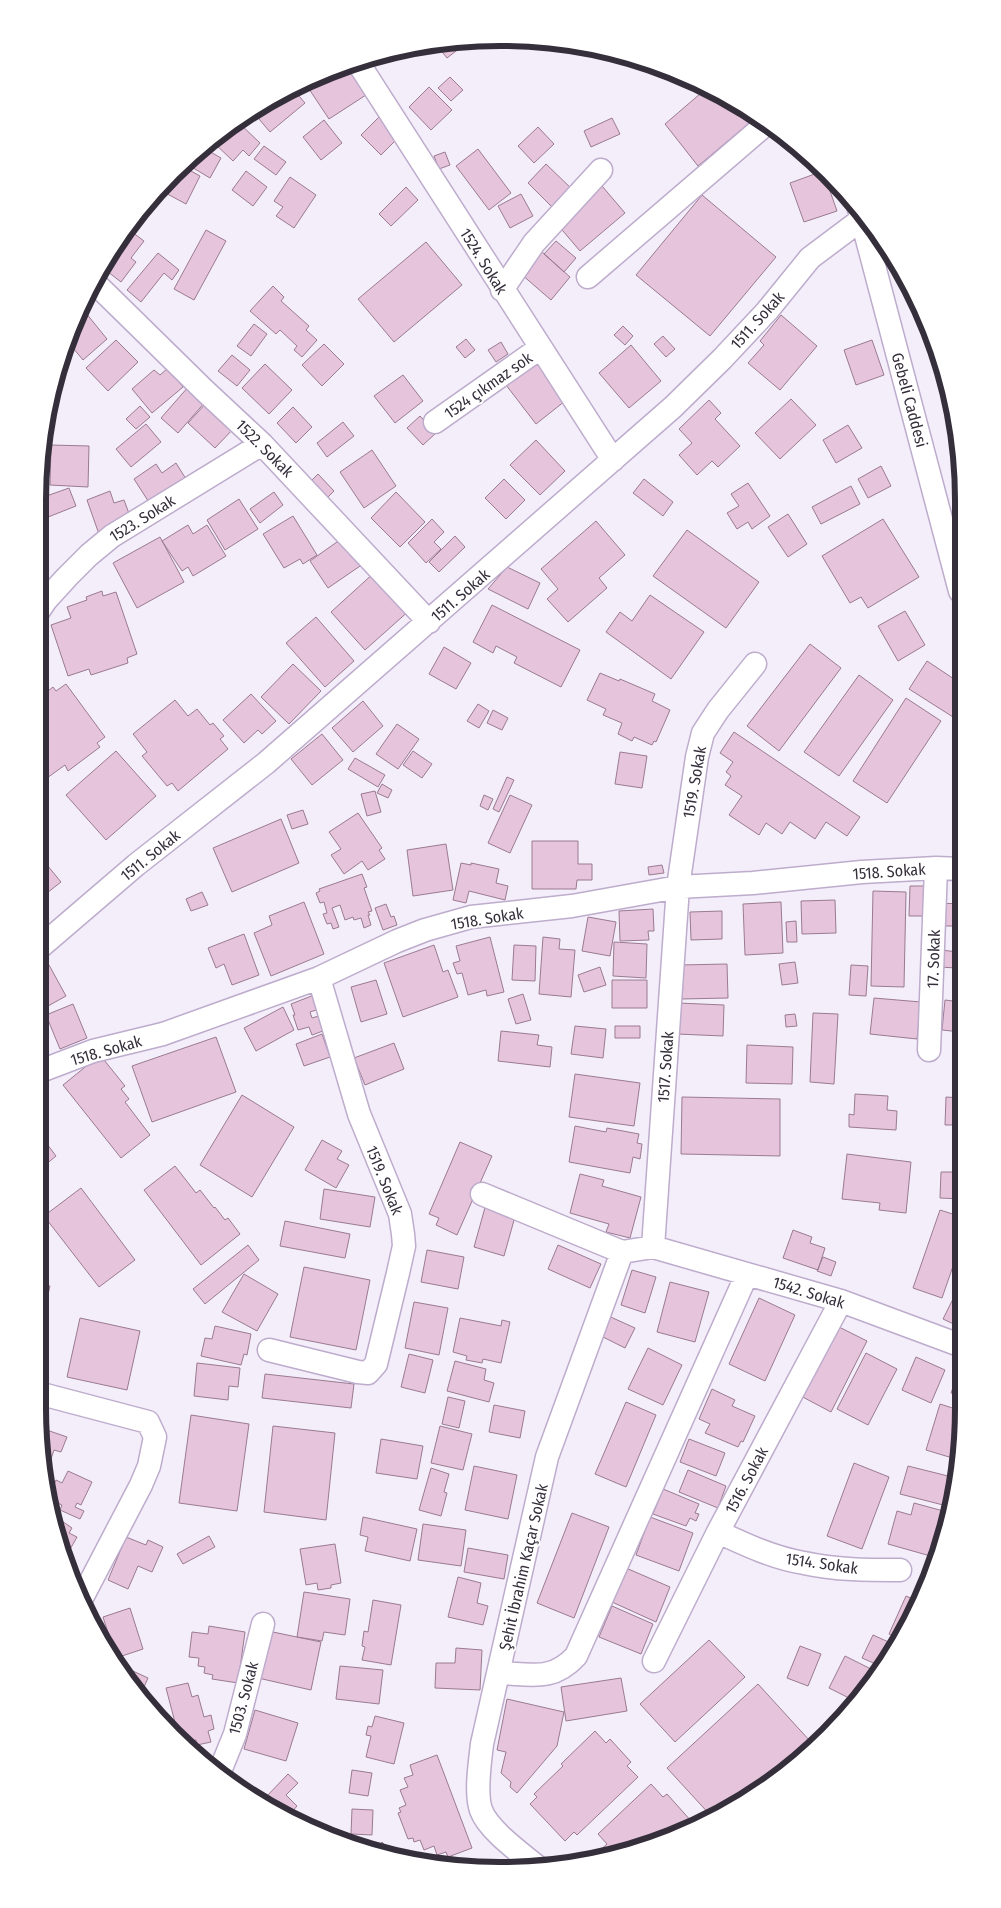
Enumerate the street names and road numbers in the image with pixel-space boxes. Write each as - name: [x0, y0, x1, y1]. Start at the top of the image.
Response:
- street label: 1524. Sokak: [456, 225, 512, 298]
- street label: 1511. Sokak: [727, 287, 789, 353]
- street label: 1524 çıkmaz sok: [441, 348, 536, 423]
- street label: Gebeli Caddesi: [888, 351, 931, 450]
- street label: 1522. Sokak: [232, 416, 298, 481]
- street label: 1523. Sokak: [106, 491, 179, 546]
- street label: 1511. Sokak: [427, 565, 494, 626]
- street label: 1519. Sokak: [679, 744, 710, 820]
- street label: 1511. Sokak: [117, 825, 184, 885]
- street label: 1518. Sokak: [852, 859, 927, 884]
- street label: 1518. Sokak: [450, 903, 525, 934]
- street label: 17. Sokak: [923, 929, 944, 989]
- street label: 1517. Sokak: [654, 1030, 678, 1103]
- street label: 1518. Sokak: [68, 1031, 144, 1070]
- street label: 1519. Sokak: [362, 1143, 407, 1218]
- street label: 1542. Sokak: [771, 1273, 848, 1313]
- street label: 1516. Sokak: [721, 1443, 772, 1517]
- street label: Şehit İbrahim Kaçar Sokak: [495, 1481, 552, 1652]
- street label: 1514. Sokak: [785, 1549, 860, 1578]
- street label: 1503. Sokak: [225, 1659, 263, 1737]

